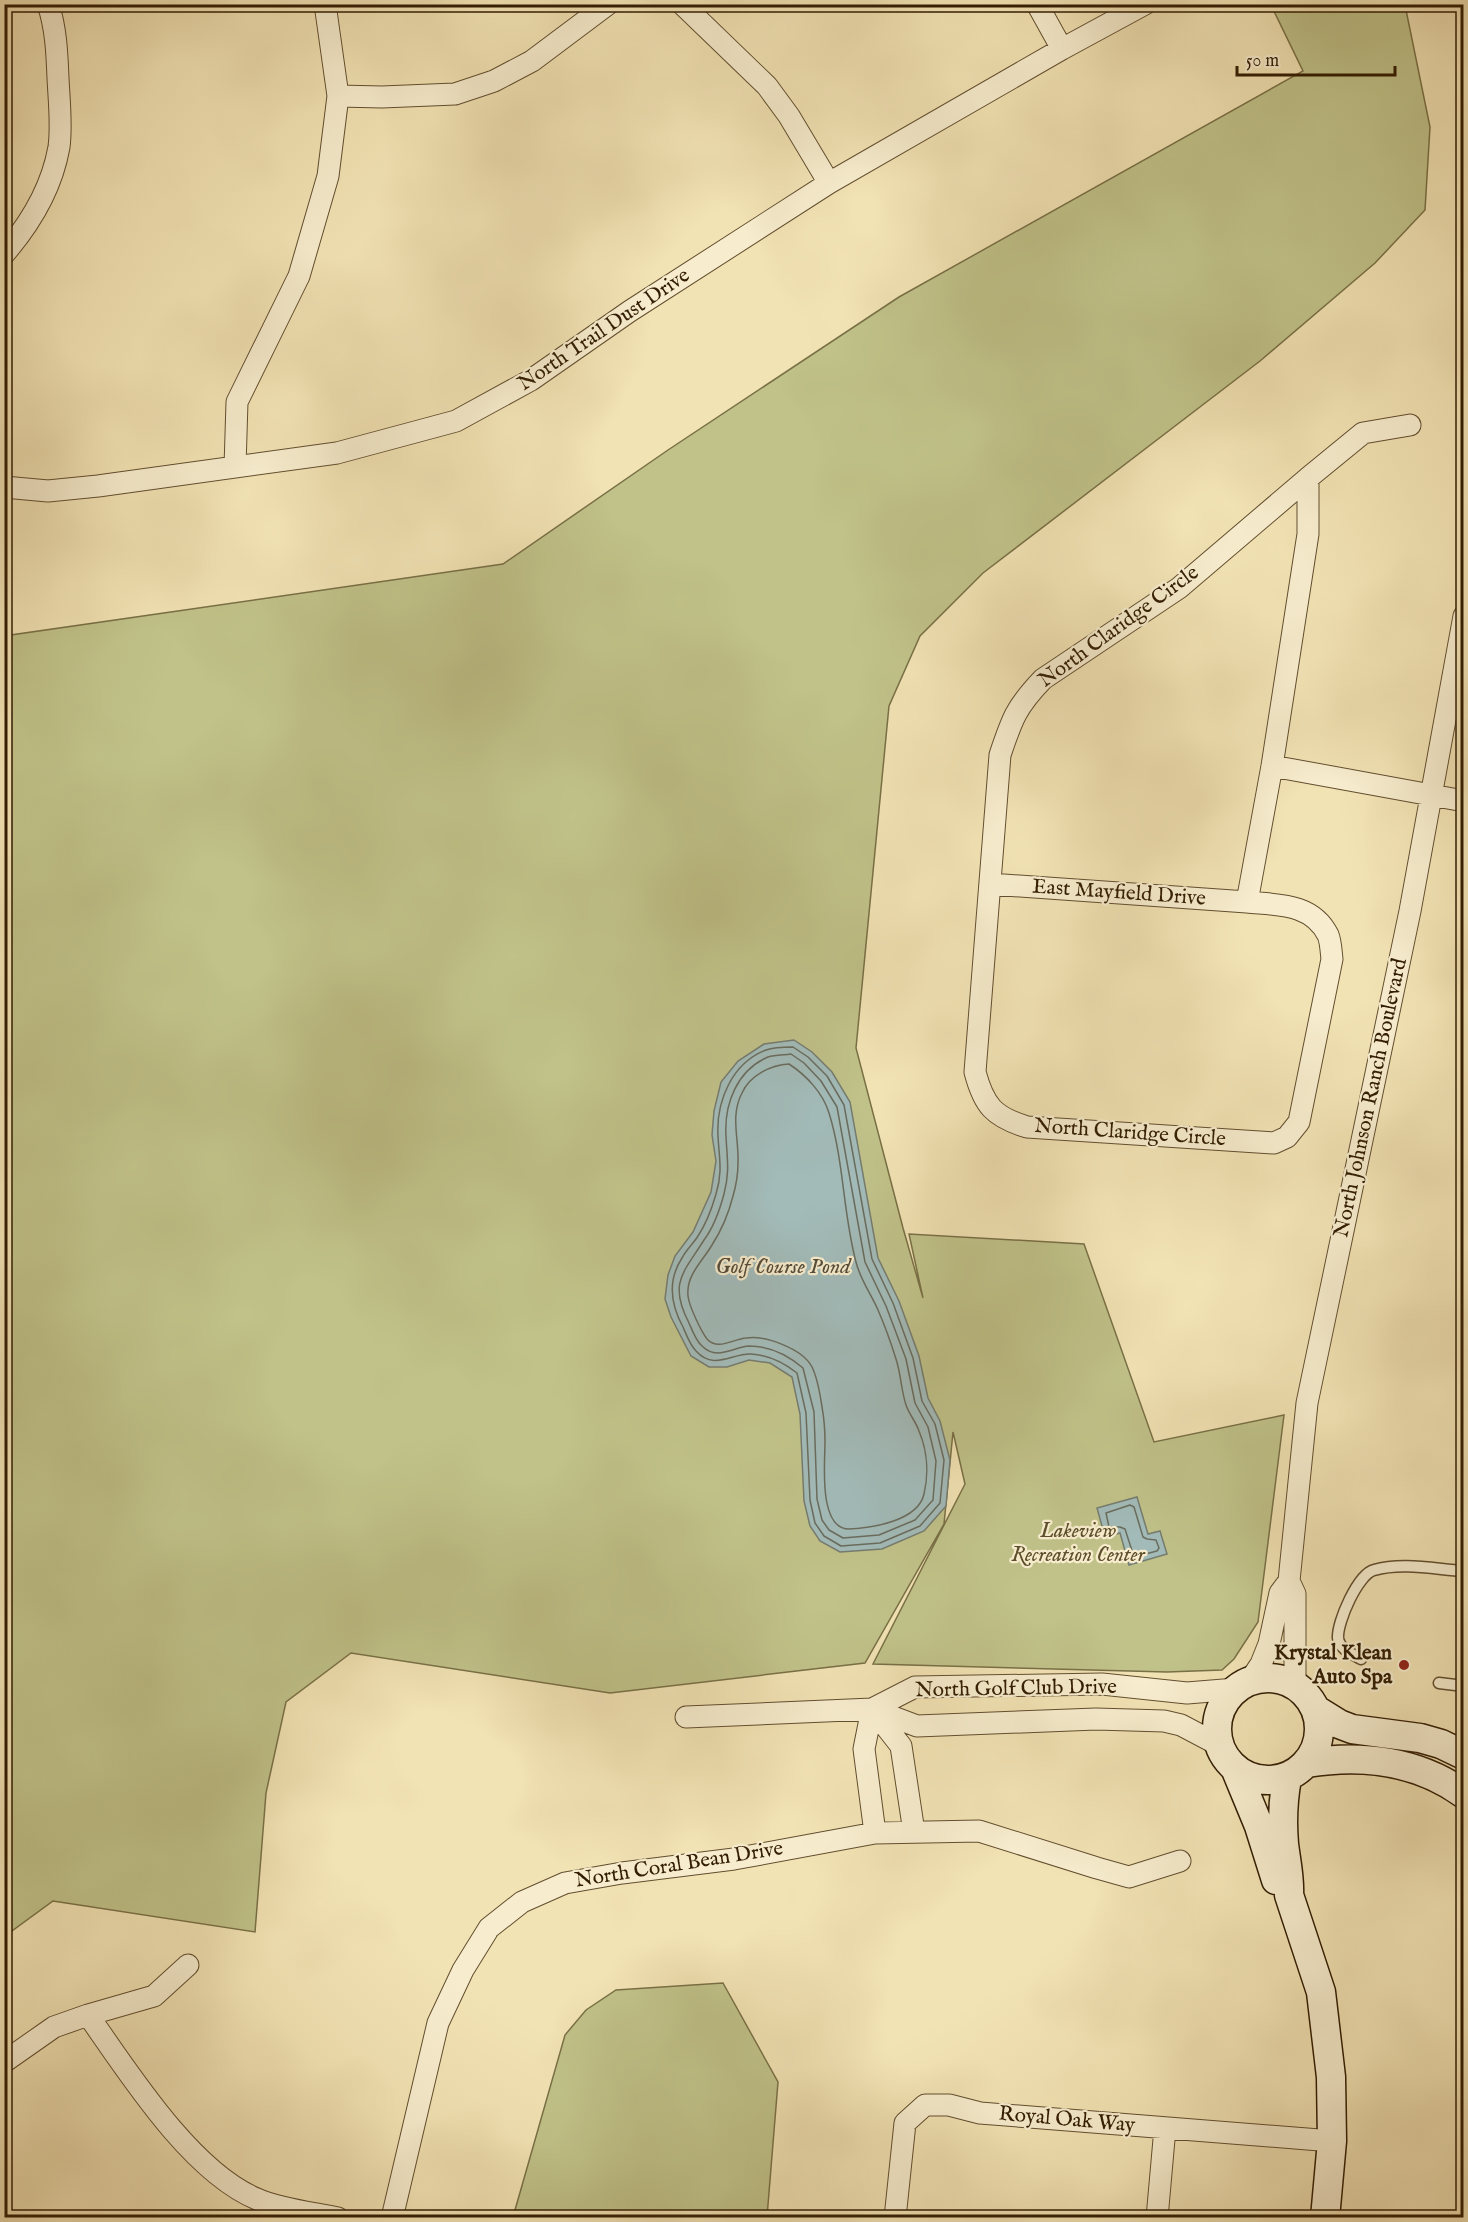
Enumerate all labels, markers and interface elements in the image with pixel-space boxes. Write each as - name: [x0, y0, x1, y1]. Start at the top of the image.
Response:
- scale bar: [1237, 39, 1394, 77]
- text: 50 m: [1246, 50, 1279, 73]
- street label: North Trail Dust Drive: [513, 262, 695, 398]
- street label: North Claridge Circle: [1033, 559, 1205, 694]
- street label: East Mayfield Drive: [1031, 873, 1207, 913]
- street label: North Johnson Ranch Boulevard: [1328, 955, 1414, 1240]
- street label: North Claridge Circle: [1033, 1113, 1227, 1153]
- water label: Golf Course Pond: [715, 1253, 852, 1281]
- park label: Lakeview Recreation Center: [1011, 1518, 1146, 1569]
- place label: Krystal Klean Auto Spa: [1274, 1640, 1393, 1691]
- marker: Krystal Klean Auto Spa: [1397, 1658, 1411, 1672]
- street label: North Golf Club Drive: [915, 1674, 1117, 1704]
- street label: North Coral Bean Drive: [573, 1835, 785, 1895]
- street label: Royal Oak Way: [998, 2101, 1137, 2139]

